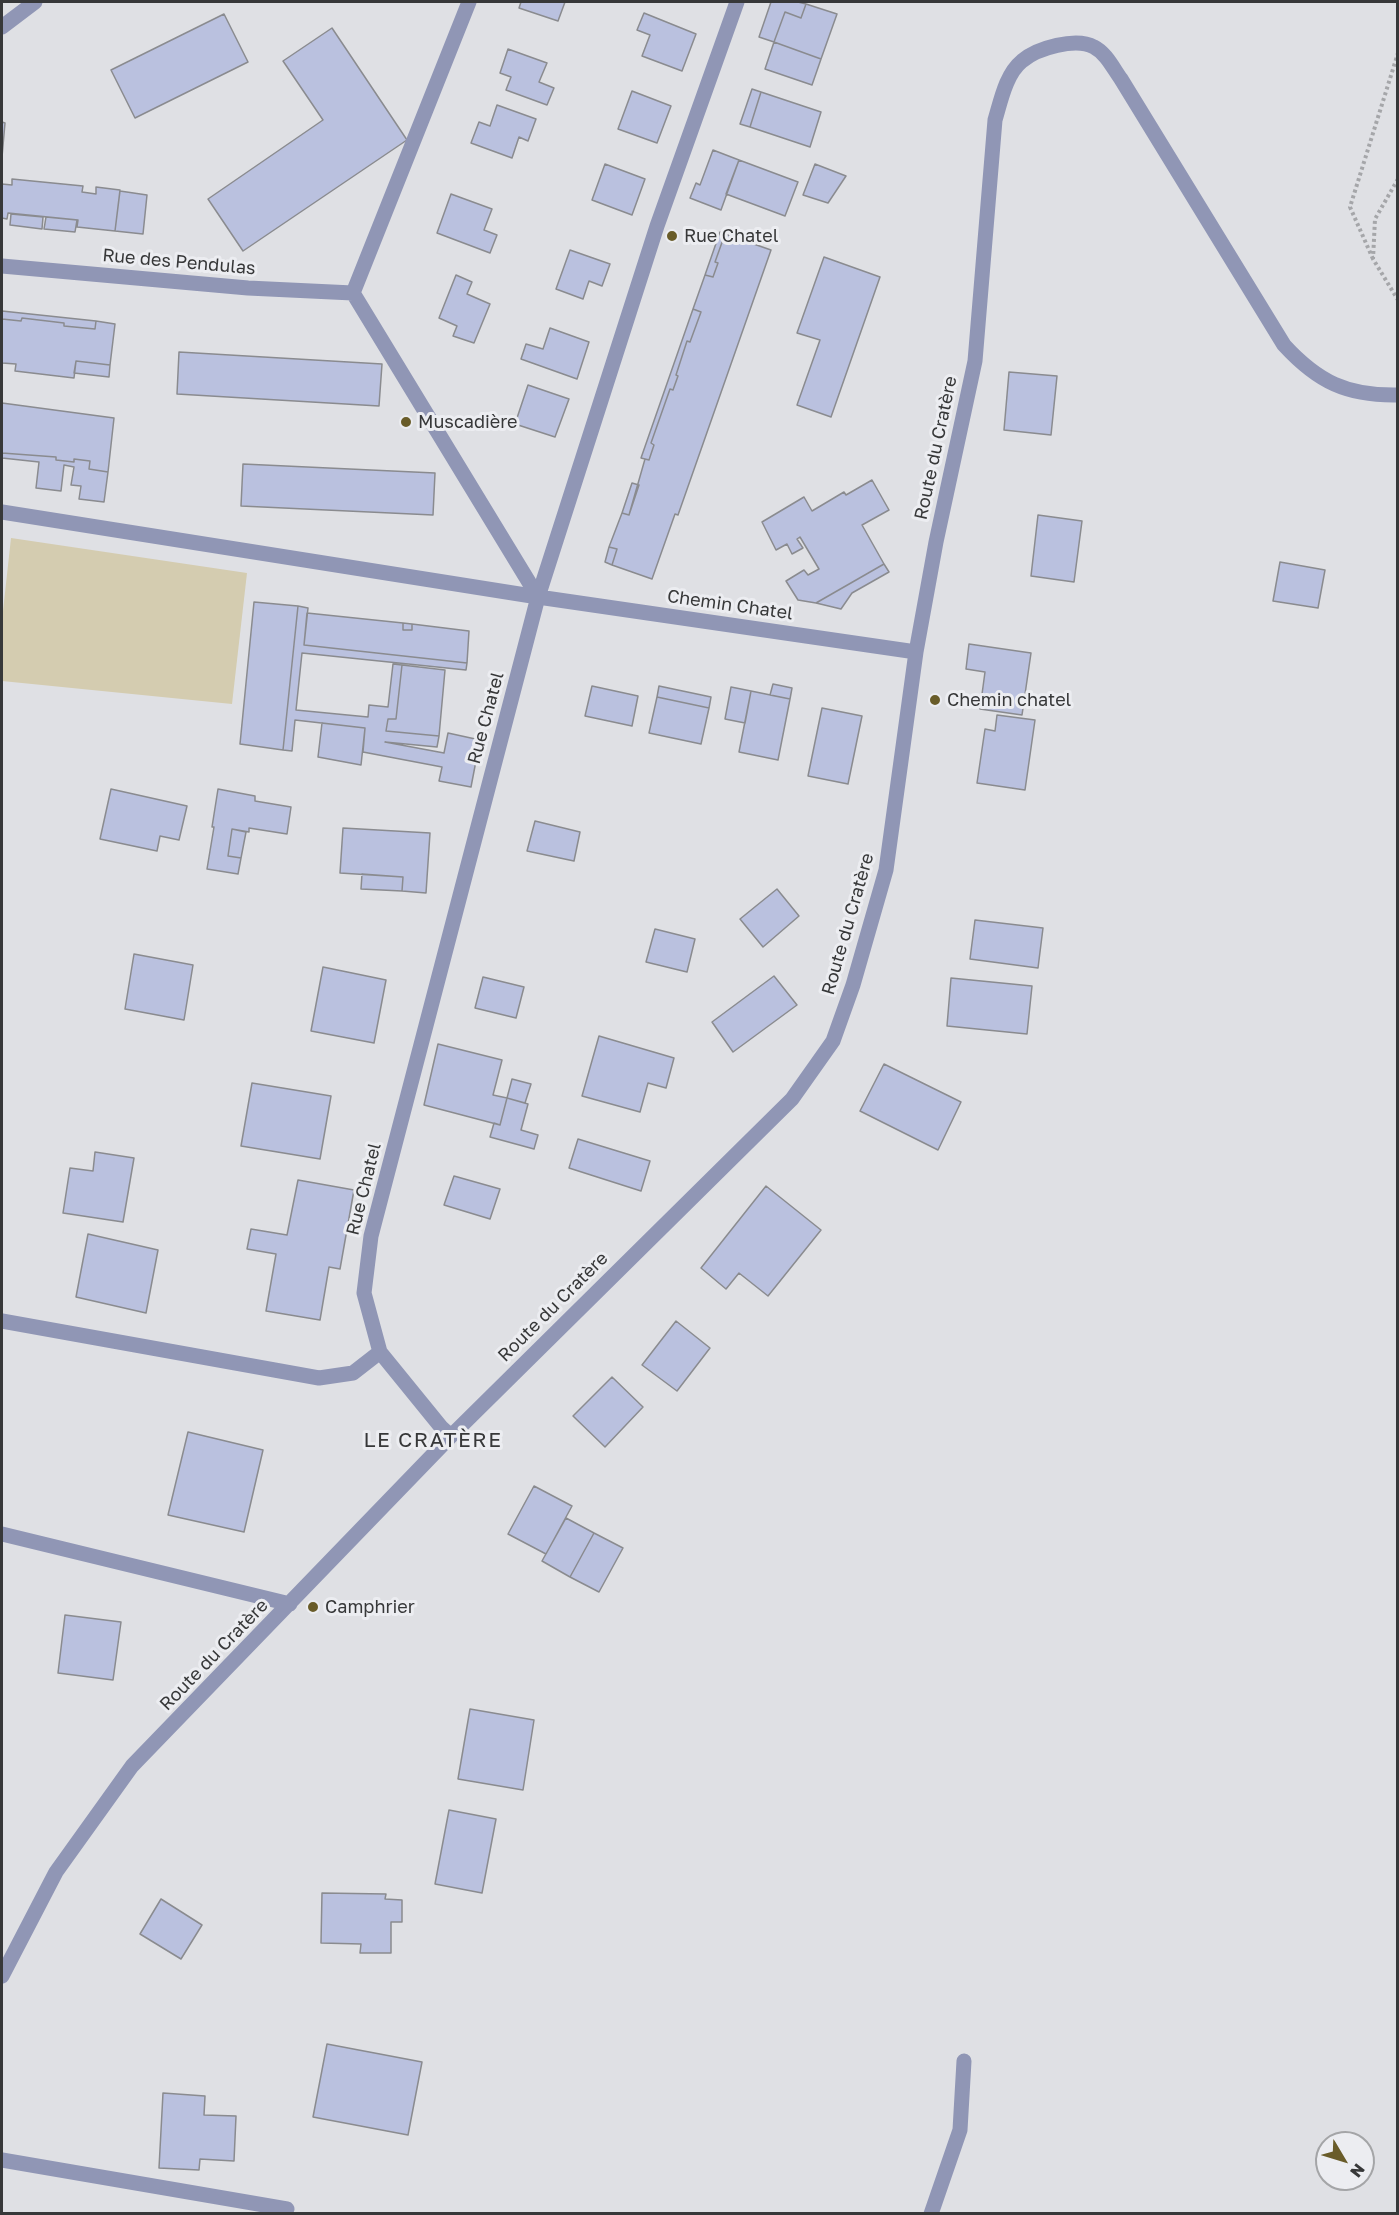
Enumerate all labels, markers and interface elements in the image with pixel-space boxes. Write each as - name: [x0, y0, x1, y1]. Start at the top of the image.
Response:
- place label: Rue Chatel: [684, 225, 778, 247]
- marker: Rue Chatel: [665, 229, 679, 243]
- street label: Rue des Pendulas: [101, 245, 257, 279]
- street label: Route du Cratère: [910, 374, 962, 522]
- place label: Muscadière: [418, 411, 518, 433]
- marker: Muscadière: [399, 415, 413, 429]
- street label: Chemin Chatel: [666, 585, 794, 625]
- street label: Rue Chatel: [463, 670, 509, 766]
- place label: Chemin chatel: [947, 689, 1071, 711]
- marker: Chemin chatel: [928, 693, 942, 707]
- street label: Route du Cratère: [817, 851, 879, 997]
- street label: Rue Chatel: [342, 1141, 386, 1237]
- street label: Route du Cratère: [494, 1248, 612, 1366]
- district label: LE CRATÈRE: [364, 1427, 502, 1453]
- street label: Route du Cratère: [155, 1595, 273, 1715]
- place label: Camphrier: [325, 1596, 415, 1618]
- marker: Camphrier: [306, 1600, 320, 1614]
- north arrow: [1315, 2131, 1375, 2191]
- text: N: [1346, 2160, 1369, 2182]

